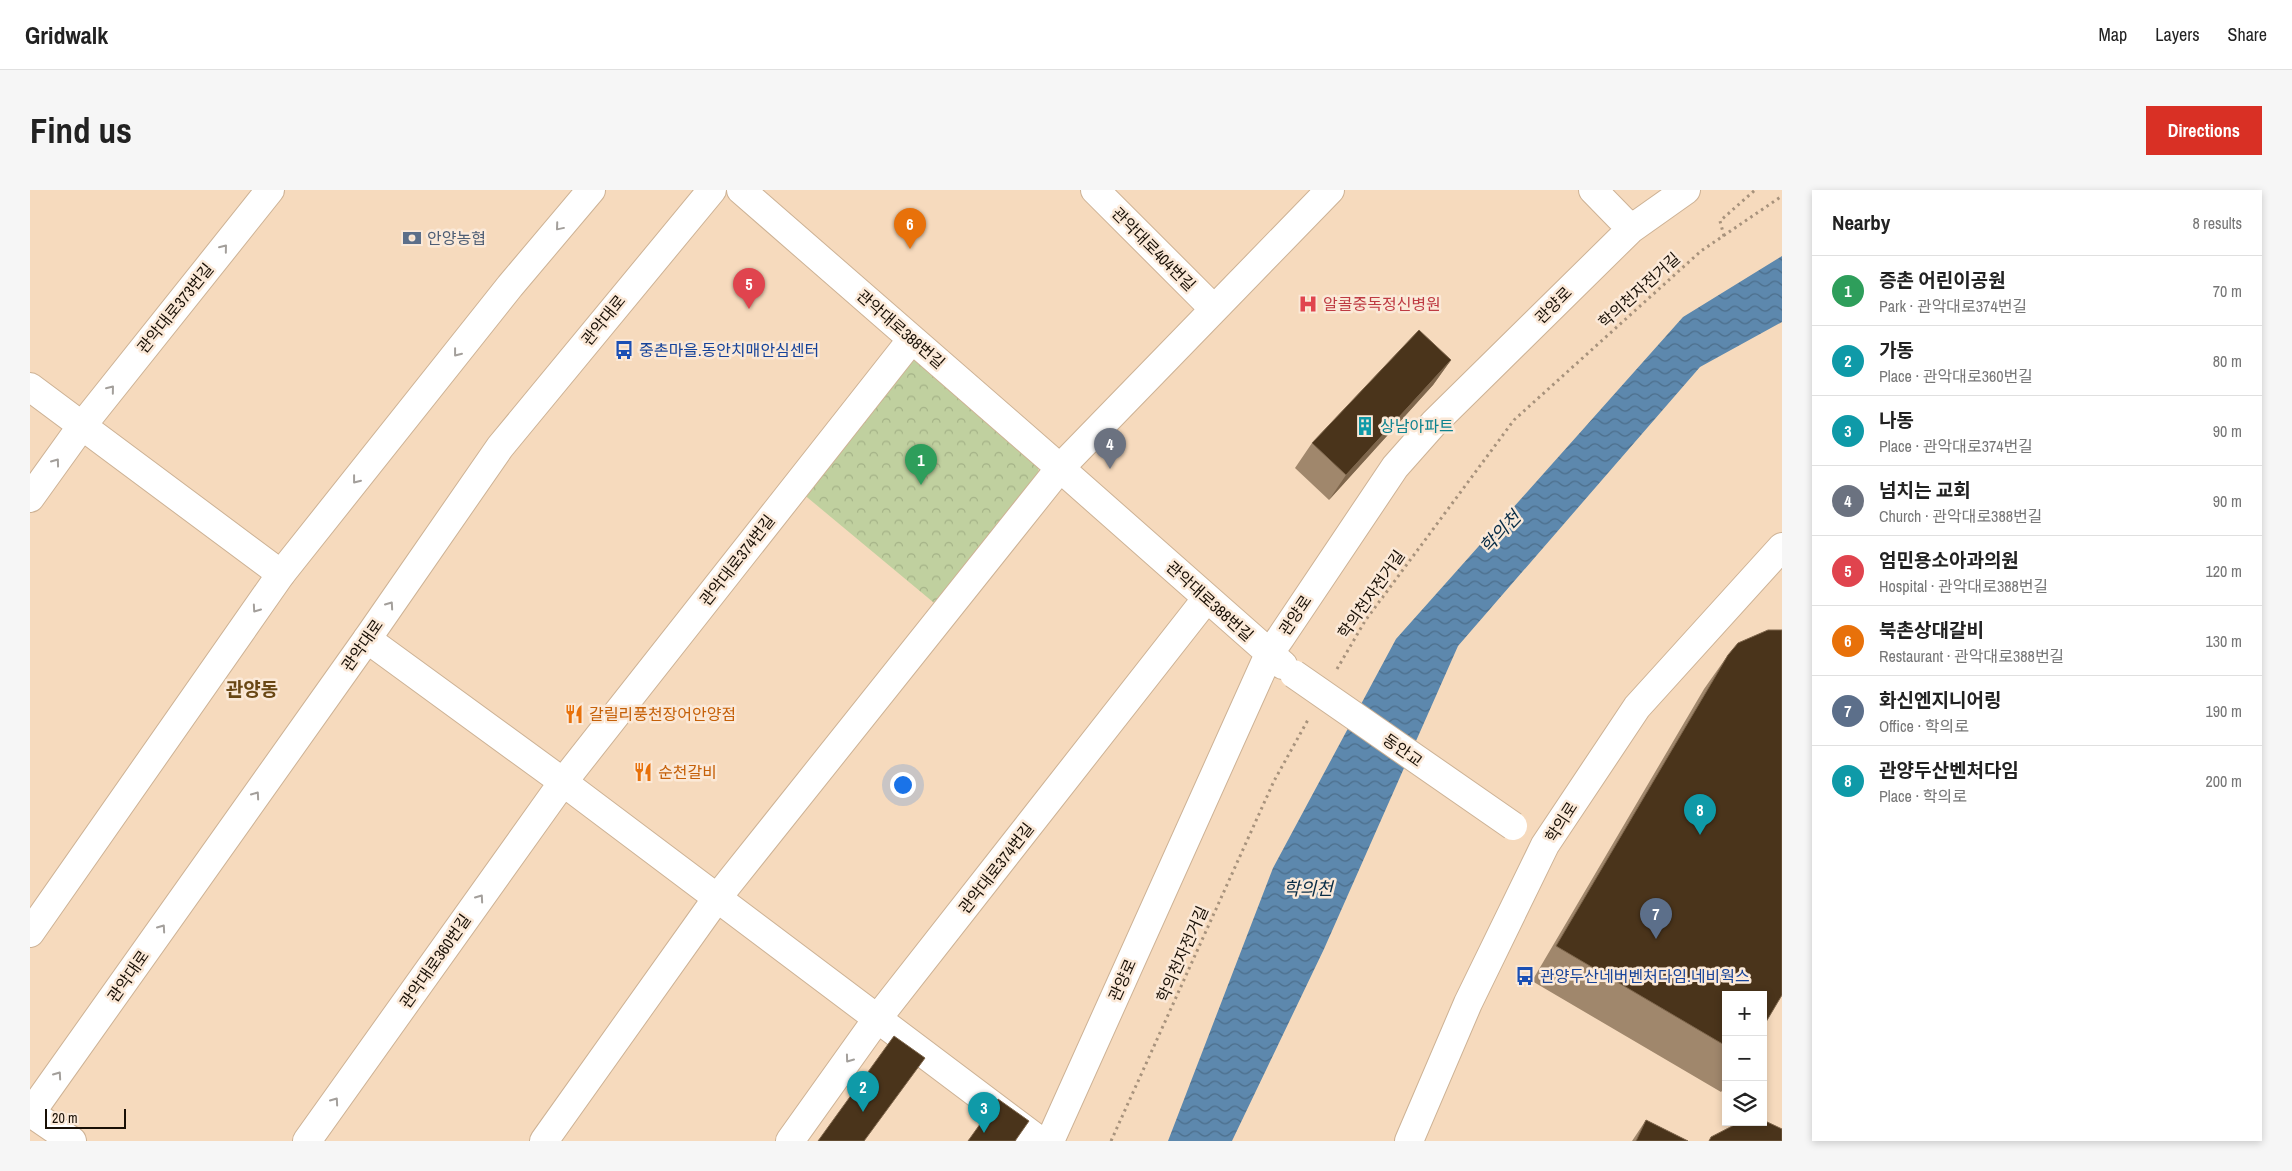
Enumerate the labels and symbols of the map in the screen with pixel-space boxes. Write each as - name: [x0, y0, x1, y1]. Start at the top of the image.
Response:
- street label: 관악대로404번길: [1107, 202, 1201, 296]
- pin: 6: [894, 208, 926, 249]
- one-way arrow: [556, 222, 565, 231]
- bank icon: 안양농협: [401, 227, 423, 249]
- place label: 안양농협: [427, 227, 486, 249]
- one-way arrow: [218, 245, 226, 254]
- street label: 학의천자전거길: [1593, 247, 1685, 333]
- street label: 관악대로373번길: [132, 258, 218, 358]
- pin: 5: [733, 268, 765, 309]
- street label: 관양로: [1530, 281, 1577, 328]
- street label: 관악대로388번길: [852, 285, 950, 373]
- street label: 관악대로: [576, 290, 630, 350]
- hospital icon: 알콜중독정신병원: [1297, 293, 1319, 315]
- place label: 알콜중독정신병원: [1323, 293, 1441, 315]
- bus stop icon: 중촌마을.동안치매안심센터: [613, 339, 635, 361]
- place label: 중촌마을.동안치매안심센터: [639, 339, 819, 361]
- one-way arrow: [454, 347, 462, 356]
- one-way arrow: [106, 385, 115, 394]
- building icon: 상남아파트: [1354, 415, 1376, 437]
- place label: 상남아파트: [1380, 415, 1454, 437]
- pin: 4: [1094, 428, 1126, 469]
- pin: 1: [905, 444, 937, 485]
- one-way arrow: [49, 459, 59, 468]
- one-way arrow: [352, 475, 361, 484]
- water label: 학의천: [1474, 504, 1528, 559]
- street label: 관악대로374번길: [694, 510, 780, 610]
- street label: 학의천자전거길: [1332, 545, 1410, 643]
- street label: 관악대로388번길: [1162, 556, 1258, 646]
- street label: 관양로: [1274, 590, 1317, 639]
- one-way arrow: [384, 602, 393, 611]
- one-way arrow: [254, 603, 262, 612]
- street label: 관악대로: [336, 614, 388, 675]
- district label: 관양동: [226, 676, 278, 702]
- restaurant icon: 갈릴리풍천장어안양점: [563, 703, 585, 725]
- place label: 갈릴리풍천장어안양점: [589, 703, 736, 725]
- street label: 동안교: [1379, 728, 1427, 772]
- restaurant icon: 순천갈비: [632, 761, 654, 783]
- place label: 순천갈비: [658, 761, 717, 783]
- your location: [890, 772, 916, 798]
- one-way arrow: [250, 791, 259, 801]
- pin: 8: [1684, 794, 1716, 835]
- street label: 학의로: [1540, 797, 1582, 847]
- street label: 관악대로374번길: [953, 818, 1039, 918]
- water label: 학의천: [1283, 876, 1335, 901]
- one-way arrow: [474, 894, 483, 904]
- pin: 7: [1640, 898, 1672, 939]
- street label: 학의천자전거길: [1151, 902, 1213, 1006]
- street label: 관악대로360번길: [394, 910, 476, 1012]
- one-way arrow: [156, 924, 165, 934]
- street label: 관악대로: [102, 945, 154, 1006]
- street label: 관양로: [1103, 955, 1141, 1005]
- bus stop icon: 관양두산네버벤처다임.네비웍스: [1514, 965, 1536, 987]
- place label: 관양두산네버벤처다임.네비웍스: [1540, 965, 1750, 987]
- one-way arrow: [846, 1053, 855, 1063]
- one-way arrow: [52, 1071, 61, 1081]
- pin: 2: [847, 1071, 879, 1112]
- pin: 3: [968, 1092, 1000, 1133]
- one-way arrow: [329, 1097, 338, 1107]
- scale bar: [45, 1106, 126, 1129]

